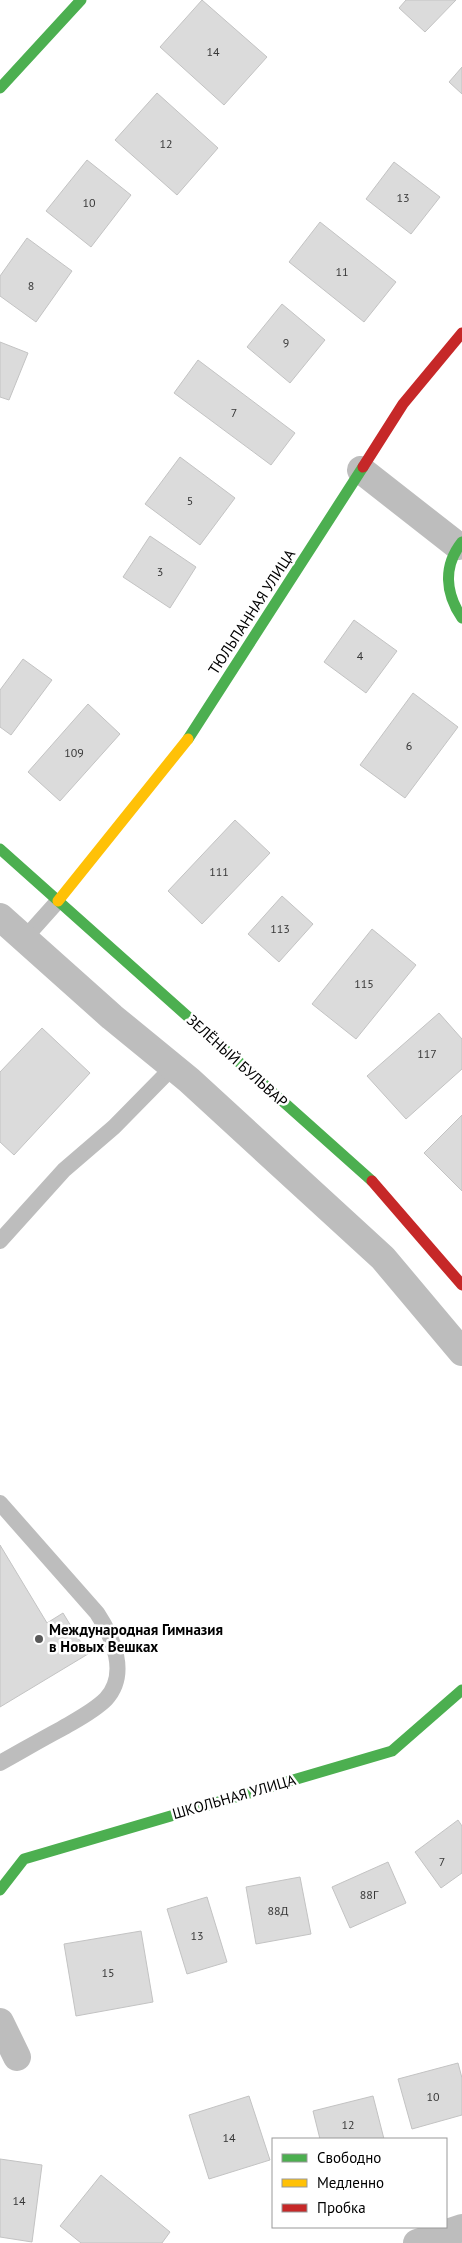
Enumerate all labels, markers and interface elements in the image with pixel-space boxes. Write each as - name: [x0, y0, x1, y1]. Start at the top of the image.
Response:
- house number: 14: [206, 44, 220, 59]
- house number: 12: [159, 136, 173, 151]
- house number: 13: [396, 190, 410, 205]
- house number: 10: [82, 195, 96, 210]
- house number: 11: [335, 264, 349, 279]
- house number: 8: [28, 278, 34, 293]
- house number: 9: [283, 335, 289, 350]
- house number: 7: [231, 405, 237, 420]
- house number: 5: [187, 493, 193, 508]
- street label: ТЮЛЬПАННАЯ УЛИЦА: [204, 545, 299, 678]
- house number: 3: [157, 564, 163, 579]
- house number: 4: [357, 648, 364, 663]
- house number: 6: [406, 738, 412, 753]
- house number: 109: [64, 745, 84, 760]
- house number: 111: [209, 864, 229, 879]
- house number: 113: [270, 921, 290, 936]
- house number: 115: [354, 976, 374, 991]
- street label: ЗЕЛЁНЫЙ БУЛЬВАР: [183, 1010, 292, 1111]
- house number: 117: [417, 1046, 437, 1061]
- place label: Международная Гимназия в Новых Вешках: [49, 1620, 223, 1656]
- marker: Международная Гимназия в Новых Вешках: [33, 1633, 45, 1645]
- street label: ШКОЛЬНАЯ УЛИЦА: [170, 1770, 298, 1823]
- house number: 7: [439, 1854, 445, 1869]
- house number: 88Г: [360, 1887, 379, 1902]
- house number: 88Д: [267, 1903, 289, 1918]
- house number: 13: [190, 1928, 204, 1943]
- house number: 15: [101, 1965, 115, 1980]
- house number: 10: [426, 2089, 440, 2104]
- house number: 12: [341, 2117, 355, 2132]
- house number: 14: [222, 2130, 236, 2145]
- legend: [272, 2138, 447, 2228]
- text: Свободно: [317, 2148, 381, 2167]
- text: Медленно: [317, 2173, 384, 2192]
- house number: 14: [12, 2193, 26, 2208]
- text: Пробка: [317, 2198, 366, 2217]

